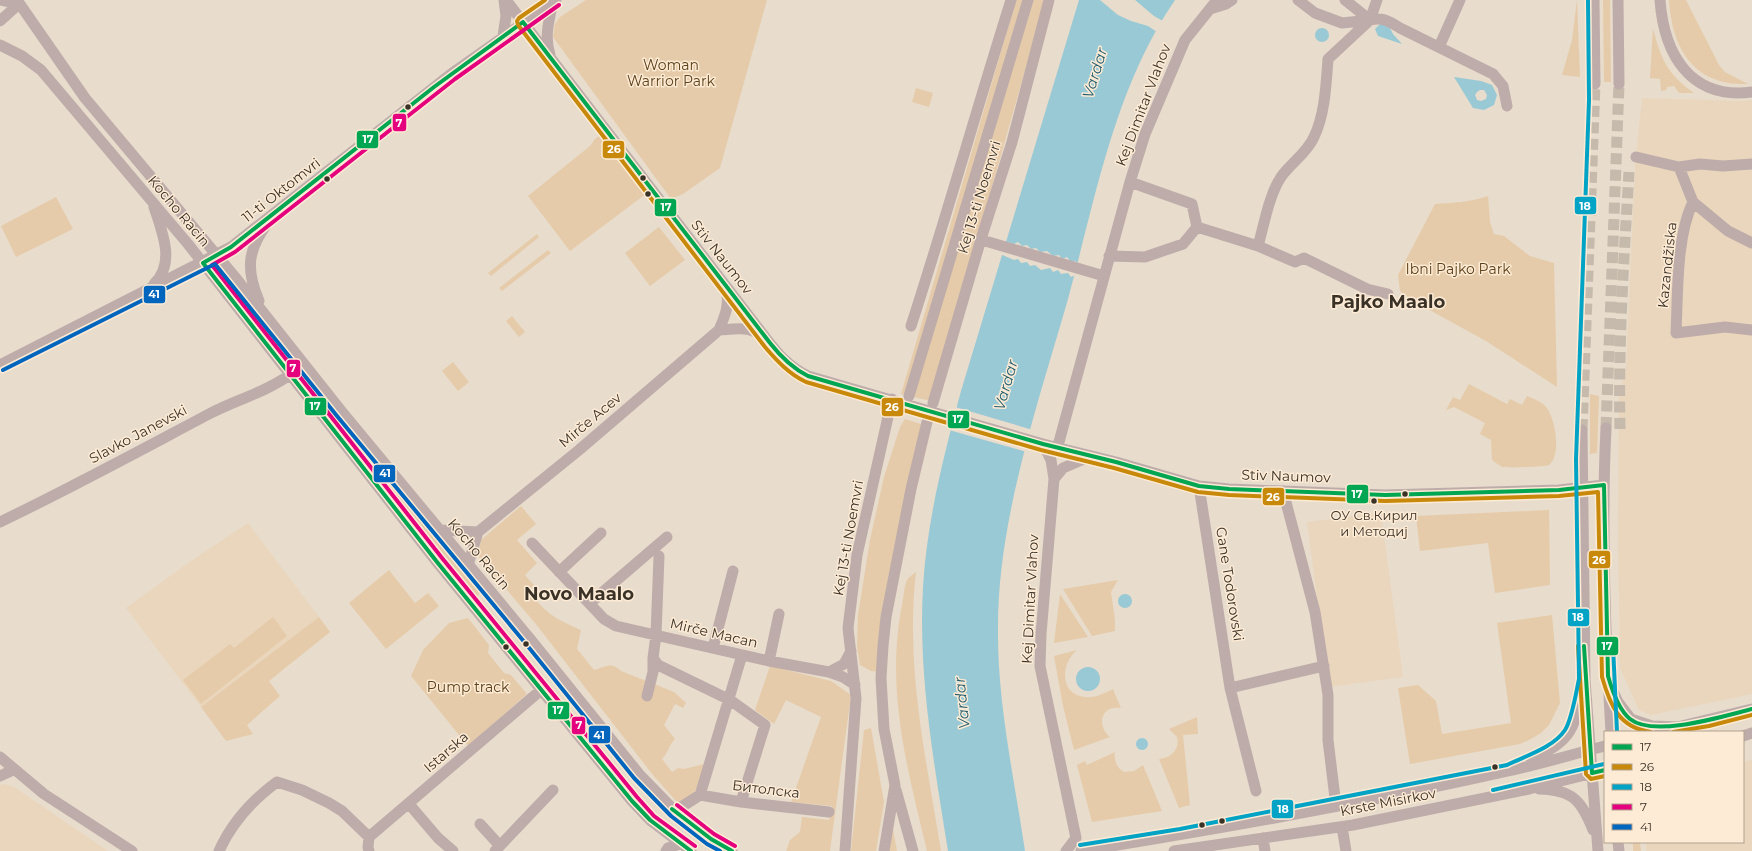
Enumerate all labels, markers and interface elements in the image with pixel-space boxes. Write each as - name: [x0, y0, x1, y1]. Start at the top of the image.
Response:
- street label: Kej Dimitar Vlahov: [1111, 41, 1175, 169]
- water label: Vardar: [1078, 44, 1111, 100]
- park label: Woman Warrior Park: [627, 56, 716, 90]
- unlabelled marker: [403, 102, 413, 112]
- line badge: 7: [392, 113, 407, 132]
- text: 7: [396, 116, 403, 130]
- line badge: 17: [356, 130, 379, 149]
- text: 17: [362, 132, 374, 146]
- street label: Kej 13-ti Noemvri: [953, 138, 1005, 256]
- line badge: 26: [602, 140, 625, 159]
- text: 26: [607, 142, 621, 156]
- street label: 11-ti Oktomvri: [238, 154, 324, 226]
- street label: Kocho Racin: [144, 172, 214, 250]
- unlabelled marker: [638, 173, 648, 183]
- unlabelled marker: [322, 174, 332, 184]
- unlabelled marker: [643, 189, 653, 199]
- line badge: 18: [1574, 196, 1597, 215]
- line badge: 17: [654, 198, 677, 217]
- text: 18: [1579, 199, 1591, 213]
- text: 17: [660, 200, 672, 214]
- street label: Stiv Naumov: [687, 216, 757, 298]
- street label: Kazandžiska: [1654, 221, 1680, 309]
- park label: Ibni Pajko Park: [1405, 260, 1511, 278]
- line badge: 41: [143, 285, 166, 304]
- text: 41: [148, 287, 160, 301]
- district label: Pajko Maalo: [1331, 291, 1445, 313]
- water label: Vardar: [989, 356, 1022, 412]
- line badge: 7: [286, 359, 301, 378]
- text: 7: [290, 361, 297, 375]
- street label: Mirče Acev: [555, 388, 625, 451]
- line badge: 17: [304, 397, 327, 416]
- line badge: 26: [881, 397, 904, 417]
- text: 17: [309, 399, 321, 413]
- text: 26: [885, 400, 899, 414]
- street label: Slavko Janevski: [86, 401, 190, 467]
- line badge: 17: [947, 410, 970, 429]
- text: 17: [952, 412, 964, 426]
- line badge: 41: [373, 464, 396, 483]
- street label: Stiv Naumov: [1241, 465, 1331, 487]
- text: 41: [379, 466, 391, 480]
- street label: Kej 13-ti Noemvri: [829, 479, 867, 597]
- line badge: 17: [1346, 484, 1369, 504]
- line badge: 26: [1262, 487, 1285, 506]
- text: 17: [1351, 487, 1363, 501]
- unlabelled marker: [1400, 489, 1410, 499]
- text: 26: [1266, 490, 1280, 504]
- marker: ОУ Св.Кирил и Методиј: [1369, 496, 1379, 506]
- place label: ОУ Св.Кирил и Методиј: [1331, 507, 1417, 539]
- street label: Kocho Racin: [444, 515, 514, 593]
- street label: Gane Todorovski: [1212, 526, 1248, 642]
- street label: Kej Dimitar Vlahov: [1018, 533, 1042, 664]
- line badge: 26: [1588, 550, 1611, 569]
- text: 26: [1592, 553, 1606, 567]
- district label: Novo Maalo: [524, 583, 634, 605]
- line badge: 18: [1567, 608, 1590, 627]
- text: 18: [1572, 610, 1584, 624]
- street label: Mirče Macan: [668, 614, 760, 652]
- line badge: 17: [1596, 636, 1619, 656]
- unlabelled marker: [521, 639, 531, 649]
- text: 17: [1601, 639, 1613, 653]
- unlabelled marker: [501, 642, 511, 652]
- water label: Vardar: [949, 675, 974, 730]
- park label: Pump track: [427, 678, 510, 696]
- line badge: 17: [547, 701, 570, 720]
- text: 17: [552, 703, 564, 717]
- line badge: 7: [571, 716, 586, 735]
- text: 7: [576, 718, 583, 732]
- line badge: 41: [588, 725, 611, 744]
- street label: Istarska: [420, 728, 472, 776]
- text: 41: [593, 728, 605, 742]
- legend: [1604, 731, 1744, 843]
- text: 17: [1640, 739, 1651, 754]
- text: 26: [1640, 759, 1654, 774]
- unlabelled marker: [1490, 762, 1500, 772]
- street label: Битолска: [731, 776, 801, 802]
- text: 18: [1640, 779, 1652, 794]
- street label: Krste Misirkov: [1339, 784, 1438, 820]
- line badge: 18: [1271, 799, 1294, 819]
- text: 7: [1640, 799, 1647, 814]
- text: 18: [1277, 802, 1289, 816]
- unlabelled marker: [1217, 816, 1227, 826]
- text: 41: [1640, 819, 1652, 834]
- unlabelled marker: [1197, 820, 1207, 830]

